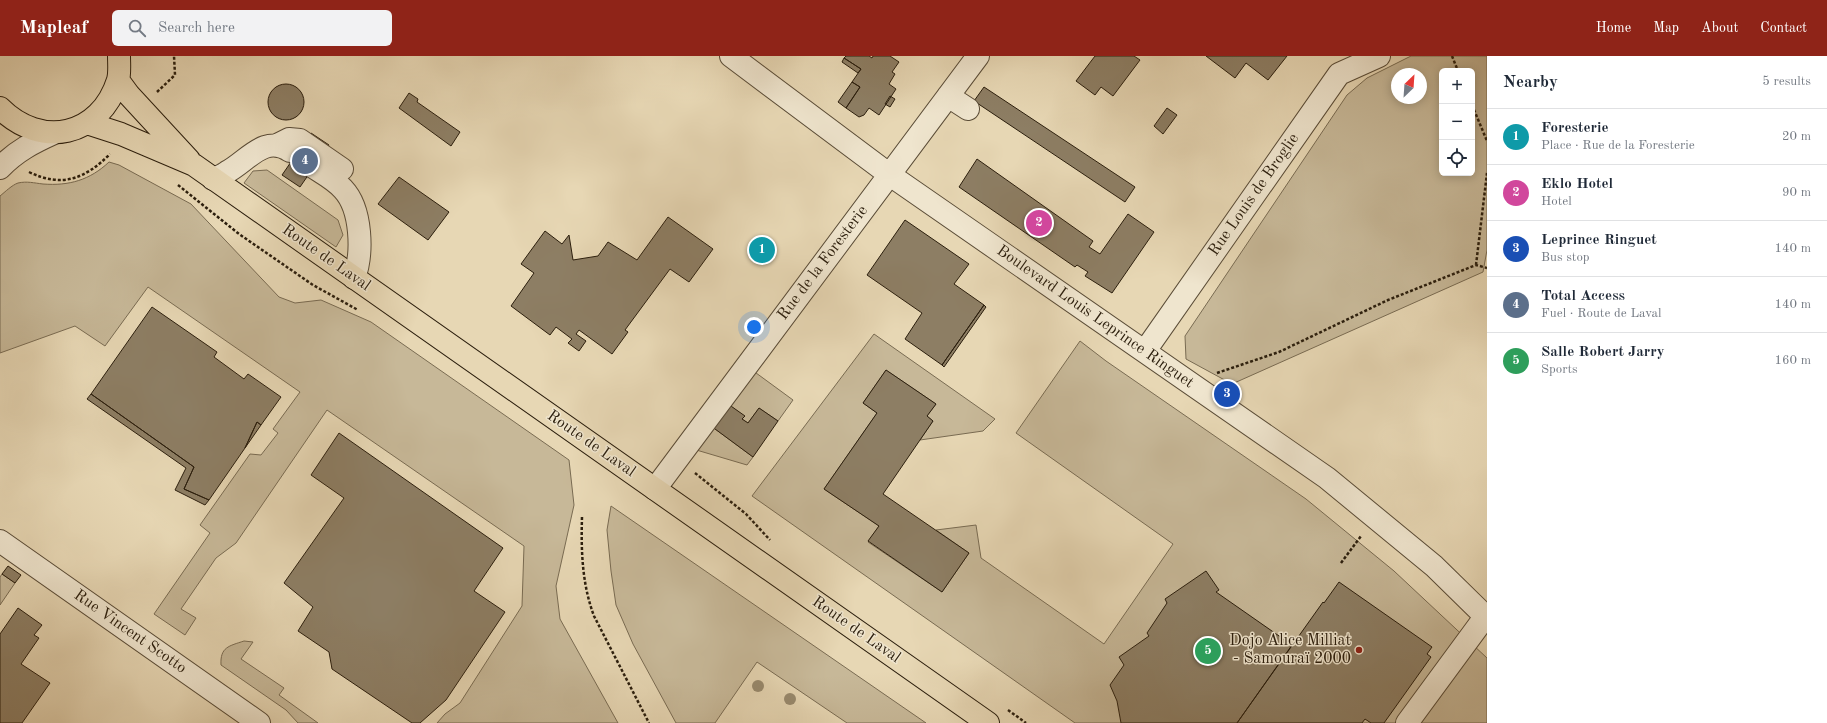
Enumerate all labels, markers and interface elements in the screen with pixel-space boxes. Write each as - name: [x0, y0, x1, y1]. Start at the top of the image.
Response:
- search box: [112, 10, 392, 46]
- icon: search: [126, 17, 148, 39]
- text: Mapleaf: [20, 19, 88, 38]
- text: Search here: [158, 21, 235, 36]
- text: Home: [1596, 21, 1631, 35]
- text: Map: [1653, 21, 1679, 35]
- text: About: [1701, 21, 1738, 35]
- text: Contact: [1760, 21, 1807, 35]
- north arrow: [1391, 68, 1427, 104]
- map controls: [1439, 68, 1475, 176]
- button: +: [1439, 68, 1475, 104]
- text: Nearby: [1503, 74, 1558, 91]
- text: 5 results: [1762, 75, 1811, 88]
- button: −: [1439, 104, 1475, 140]
- text: Foresterie: [1541, 121, 1609, 136]
- text: 1: [1512, 130, 1520, 143]
- text: 20 m: [1782, 130, 1811, 143]
- street label: Rue Louis de Broglie: [1206, 131, 1302, 259]
- text: Place · Rue de la Foresterie: [1541, 139, 1695, 152]
- button: locate: [1439, 140, 1475, 176]
- pin: 4: [292, 146, 318, 176]
- text: Eklo Hotel: [1541, 177, 1613, 192]
- text: 2: [1512, 186, 1520, 199]
- text: 90 m: [1782, 186, 1811, 199]
- text: Hotel: [1541, 195, 1572, 208]
- street label: Rue de la Foresterie: [775, 203, 871, 323]
- pin: 2: [1026, 208, 1052, 238]
- street label: Route de Laval: [279, 222, 373, 294]
- text: Leprince Ringuet: [1541, 233, 1657, 248]
- pin: 1: [749, 235, 775, 265]
- text: 3: [1512, 242, 1520, 255]
- text: 140 m: [1774, 242, 1811, 255]
- street label: Boulevard Louis Leprince Ringuet: [993, 243, 1197, 392]
- text: Bus stop: [1541, 251, 1590, 264]
- text: Total Access: [1541, 289, 1625, 304]
- text: 4: [1512, 298, 1520, 311]
- text: 140 m: [1774, 298, 1811, 311]
- text: Fuel · Route de Laval: [1541, 307, 1662, 320]
- your location: [744, 317, 764, 337]
- text: Salle Robert Jarry: [1541, 345, 1665, 360]
- text: 5: [1512, 354, 1520, 367]
- text: 160 m: [1774, 354, 1811, 367]
- text: Sports: [1541, 363, 1578, 376]
- pin: 3: [1214, 379, 1240, 409]
- street label: Route de Laval: [544, 408, 638, 480]
- street label: Rue Vincent Scotto: [71, 587, 189, 677]
- street label: Route de Laval: [809, 594, 903, 666]
- place label: Dojo Alice Milliat - Samouraï 2000: [1229, 633, 1351, 667]
- pin: 5: [1195, 636, 1221, 666]
- marker: Dojo Alice Milliat - Samouraï 2000: [1354, 645, 1364, 655]

